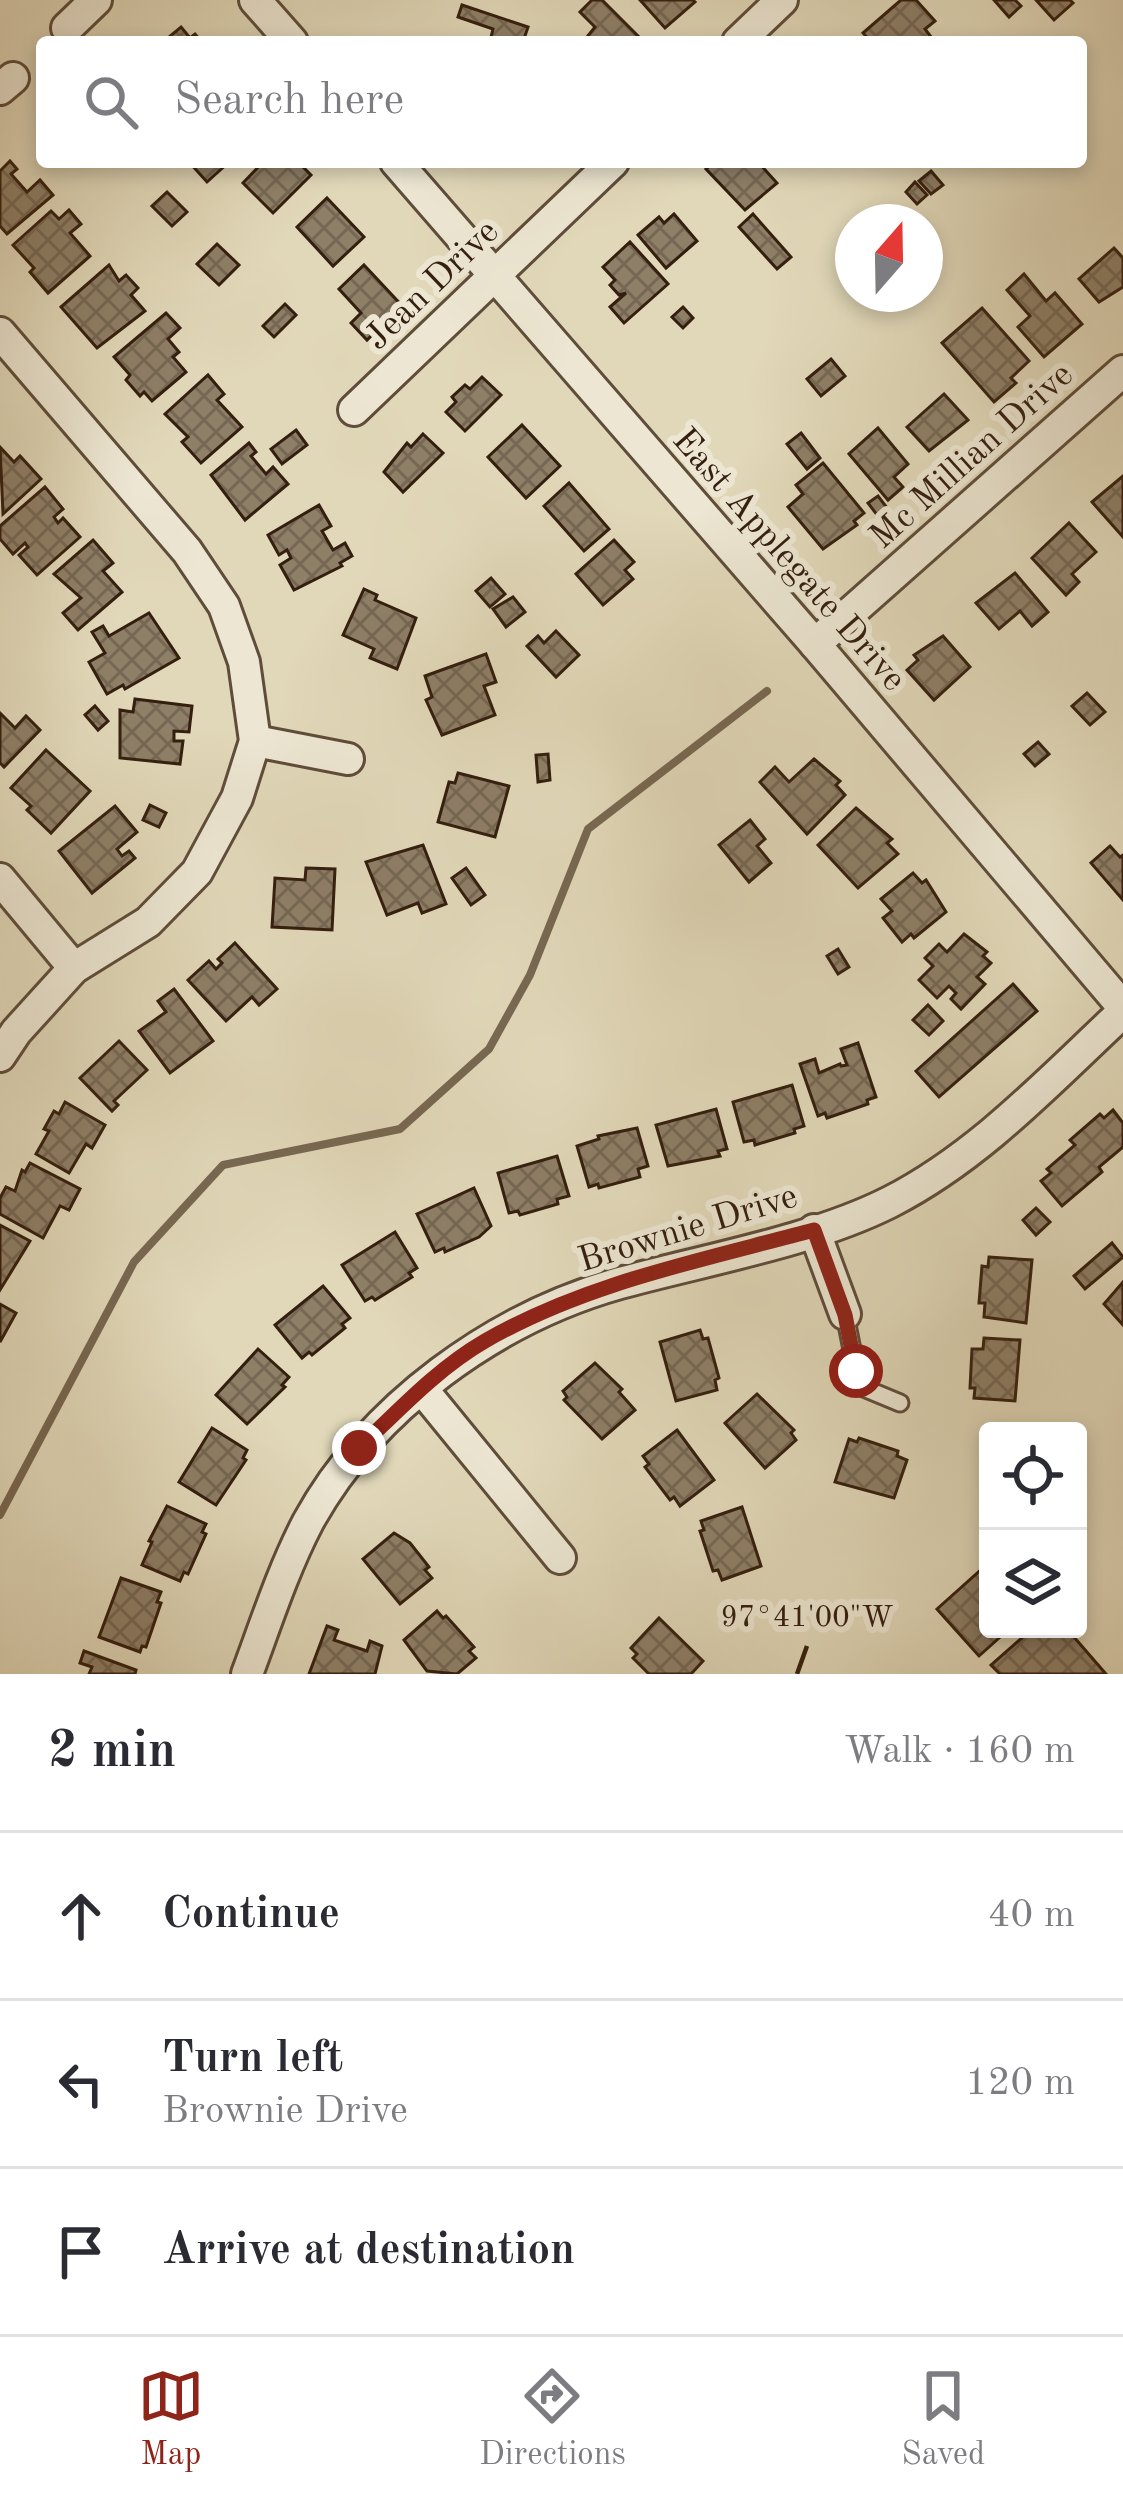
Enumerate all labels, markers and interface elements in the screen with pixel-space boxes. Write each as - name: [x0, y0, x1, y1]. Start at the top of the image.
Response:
- search box: [36, 36, 1087, 168]
- icon: search: [78, 69, 144, 135]
- text: Search here: [174, 79, 404, 124]
- north arrow: [835, 204, 943, 312]
- street label: Jean Drive: [359, 214, 506, 358]
- street label: Mc Millian Drive: [864, 357, 1081, 557]
- street label: East Applegate Drive: [665, 422, 911, 699]
- street label: Brownie Drive: [574, 1179, 802, 1280]
- route start: [829, 1344, 883, 1398]
- route end: [332, 1421, 386, 1475]
- map controls: [979, 1422, 1087, 1638]
- button: locate: [979, 1422, 1087, 1530]
- button: layers: [979, 1530, 1087, 1638]
- text: 97°41'00"W: [721, 1603, 893, 1633]
- text: 2 min: [48, 1727, 176, 1778]
- text: Walk · 160 m: [844, 1732, 1075, 1771]
- icon: ahead: [48, 1883, 114, 1949]
- text: Continue: [162, 1893, 340, 1938]
- text: 40 m: [988, 1896, 1075, 1935]
- text: Turn left: [162, 2037, 343, 2082]
- icon: left: [48, 2051, 114, 2117]
- text: 120 m: [965, 2064, 1075, 2103]
- text: Brownie Drive: [162, 2092, 408, 2131]
- icon: arrive: [48, 2219, 114, 2285]
- text: Arrive at destination: [162, 2229, 575, 2274]
- tab: Map: [138, 2363, 204, 2476]
- tab: Directions: [479, 2363, 626, 2476]
- tab: Saved: [901, 2363, 985, 2476]

